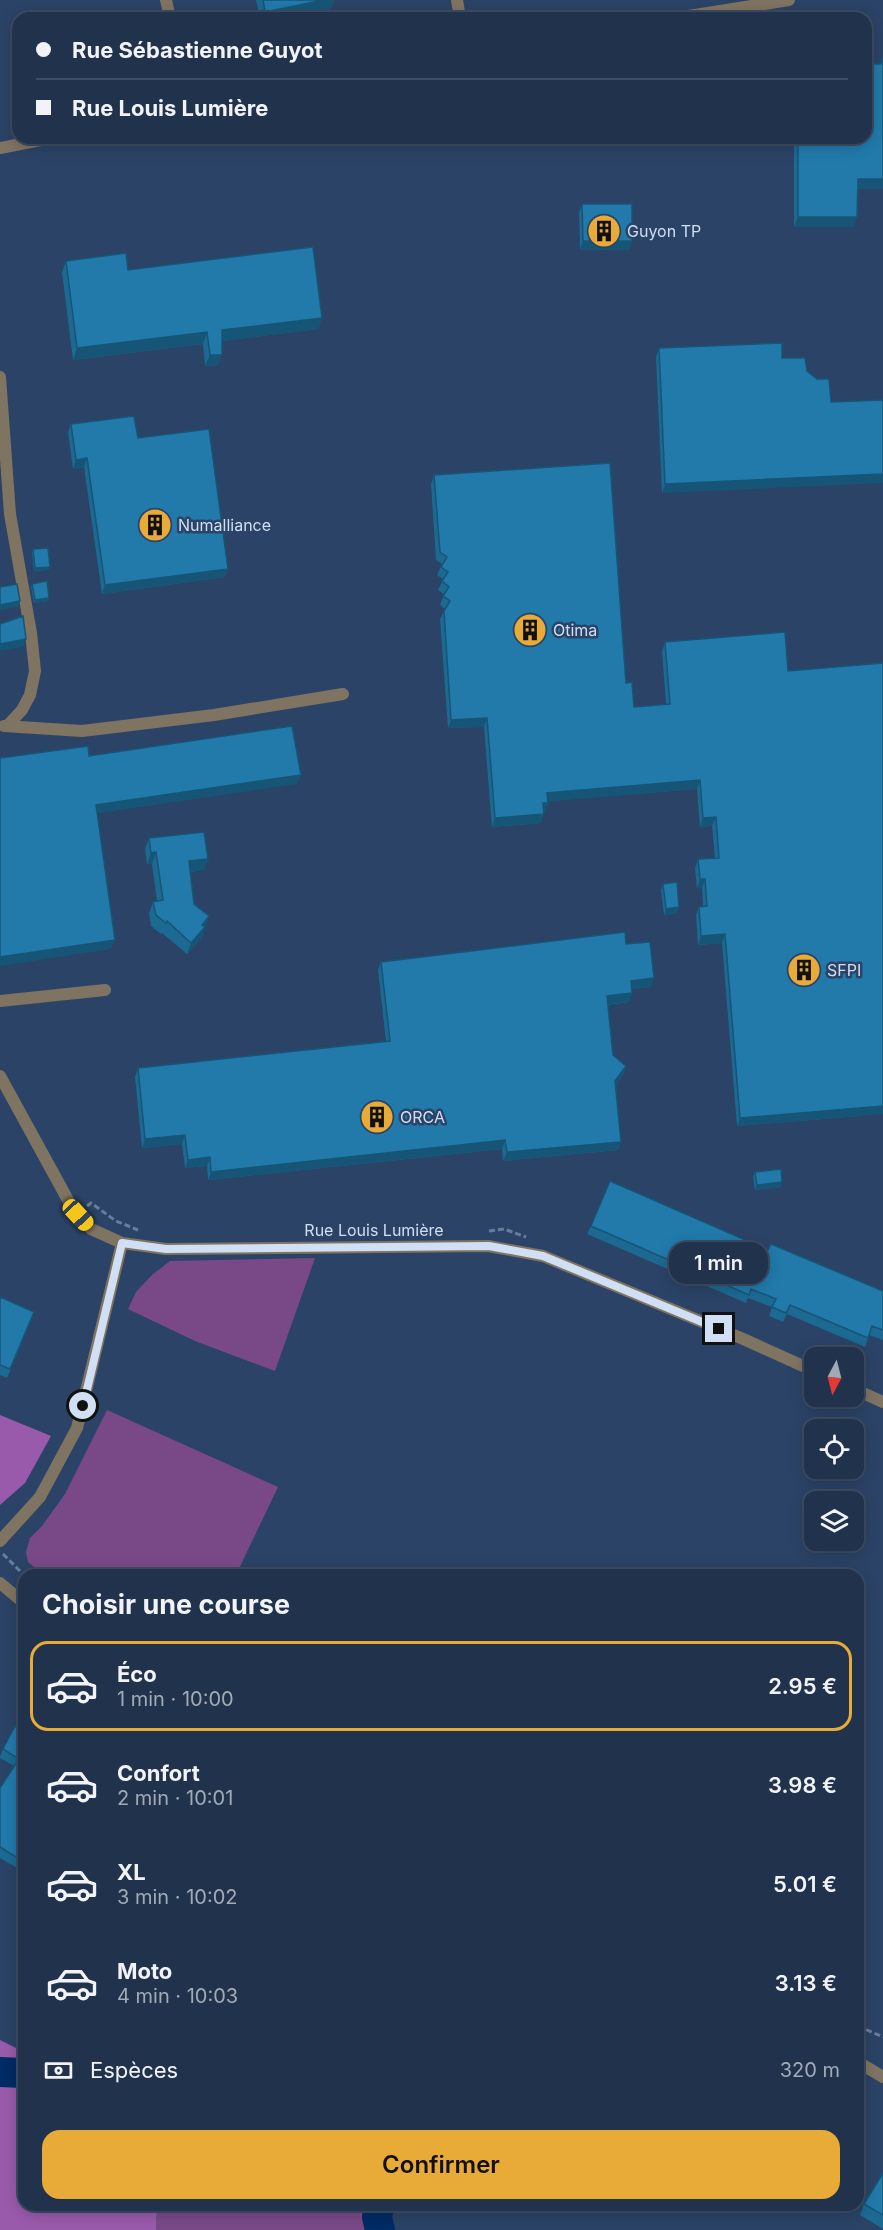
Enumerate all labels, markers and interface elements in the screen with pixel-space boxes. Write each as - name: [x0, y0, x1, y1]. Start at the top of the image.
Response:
- text: Rue Sébastienne Guyot: [72, 37, 323, 63]
- text: Rue Louis Lumière: [72, 95, 268, 121]
- building icon: Guyon TP: [586, 213, 622, 249]
- place label: Guyon TP: [627, 221, 701, 241]
- building icon: Numalliance: [137, 507, 173, 543]
- place label: Numalliance: [178, 515, 271, 535]
- building icon: Otima: [512, 612, 548, 648]
- place label: Otima: [553, 620, 597, 640]
- building icon: SFPI: [786, 952, 822, 988]
- place label: SFPI: [827, 960, 861, 980]
- building icon: ORCA: [359, 1099, 395, 1135]
- place label: ORCA: [400, 1107, 445, 1127]
- car: [59, 1196, 97, 1234]
- street label: Rue Louis Lumière: [304, 1220, 444, 1240]
- callout: 1 min: [670, 1242, 768, 1284]
- text: 1 min: [694, 1251, 743, 1275]
- route end: [705, 1315, 732, 1342]
- north arrow: [804, 1347, 864, 1407]
- map controls: [804, 1347, 864, 1551]
- route start: [69, 1392, 96, 1419]
- button: locate: [804, 1419, 864, 1479]
- button: layers: [804, 1491, 864, 1551]
- text: Choisir une course: [42, 1588, 290, 1621]
- icon: car: [45, 1659, 99, 1713]
- text: Éco: [117, 1661, 157, 1687]
- text: 2.95 €: [768, 1673, 837, 1699]
- text: 1 min · 10:00: [117, 1687, 234, 1711]
- icon: car: [45, 1758, 99, 1812]
- text: Confort: [117, 1760, 200, 1786]
- text: 3.98 €: [768, 1772, 837, 1798]
- text: 2 min · 10:01: [117, 1786, 233, 1810]
- icon: car: [45, 1857, 99, 1911]
- text: XL: [117, 1859, 146, 1885]
- text: 5.01 €: [773, 1871, 837, 1897]
- text: 3 min · 10:02: [117, 1885, 238, 1909]
- icon: car: [45, 1956, 99, 2010]
- text: Moto: [117, 1958, 172, 1984]
- text: 3.13 €: [775, 1970, 837, 1996]
- text: 4 min · 10:03: [117, 1984, 238, 2008]
- icon: cash: [42, 2054, 75, 2087]
- text: Espèces: [90, 2057, 178, 2083]
- text: 320 m: [780, 2058, 840, 2082]
- button: Confirmer: [42, 2130, 840, 2199]

